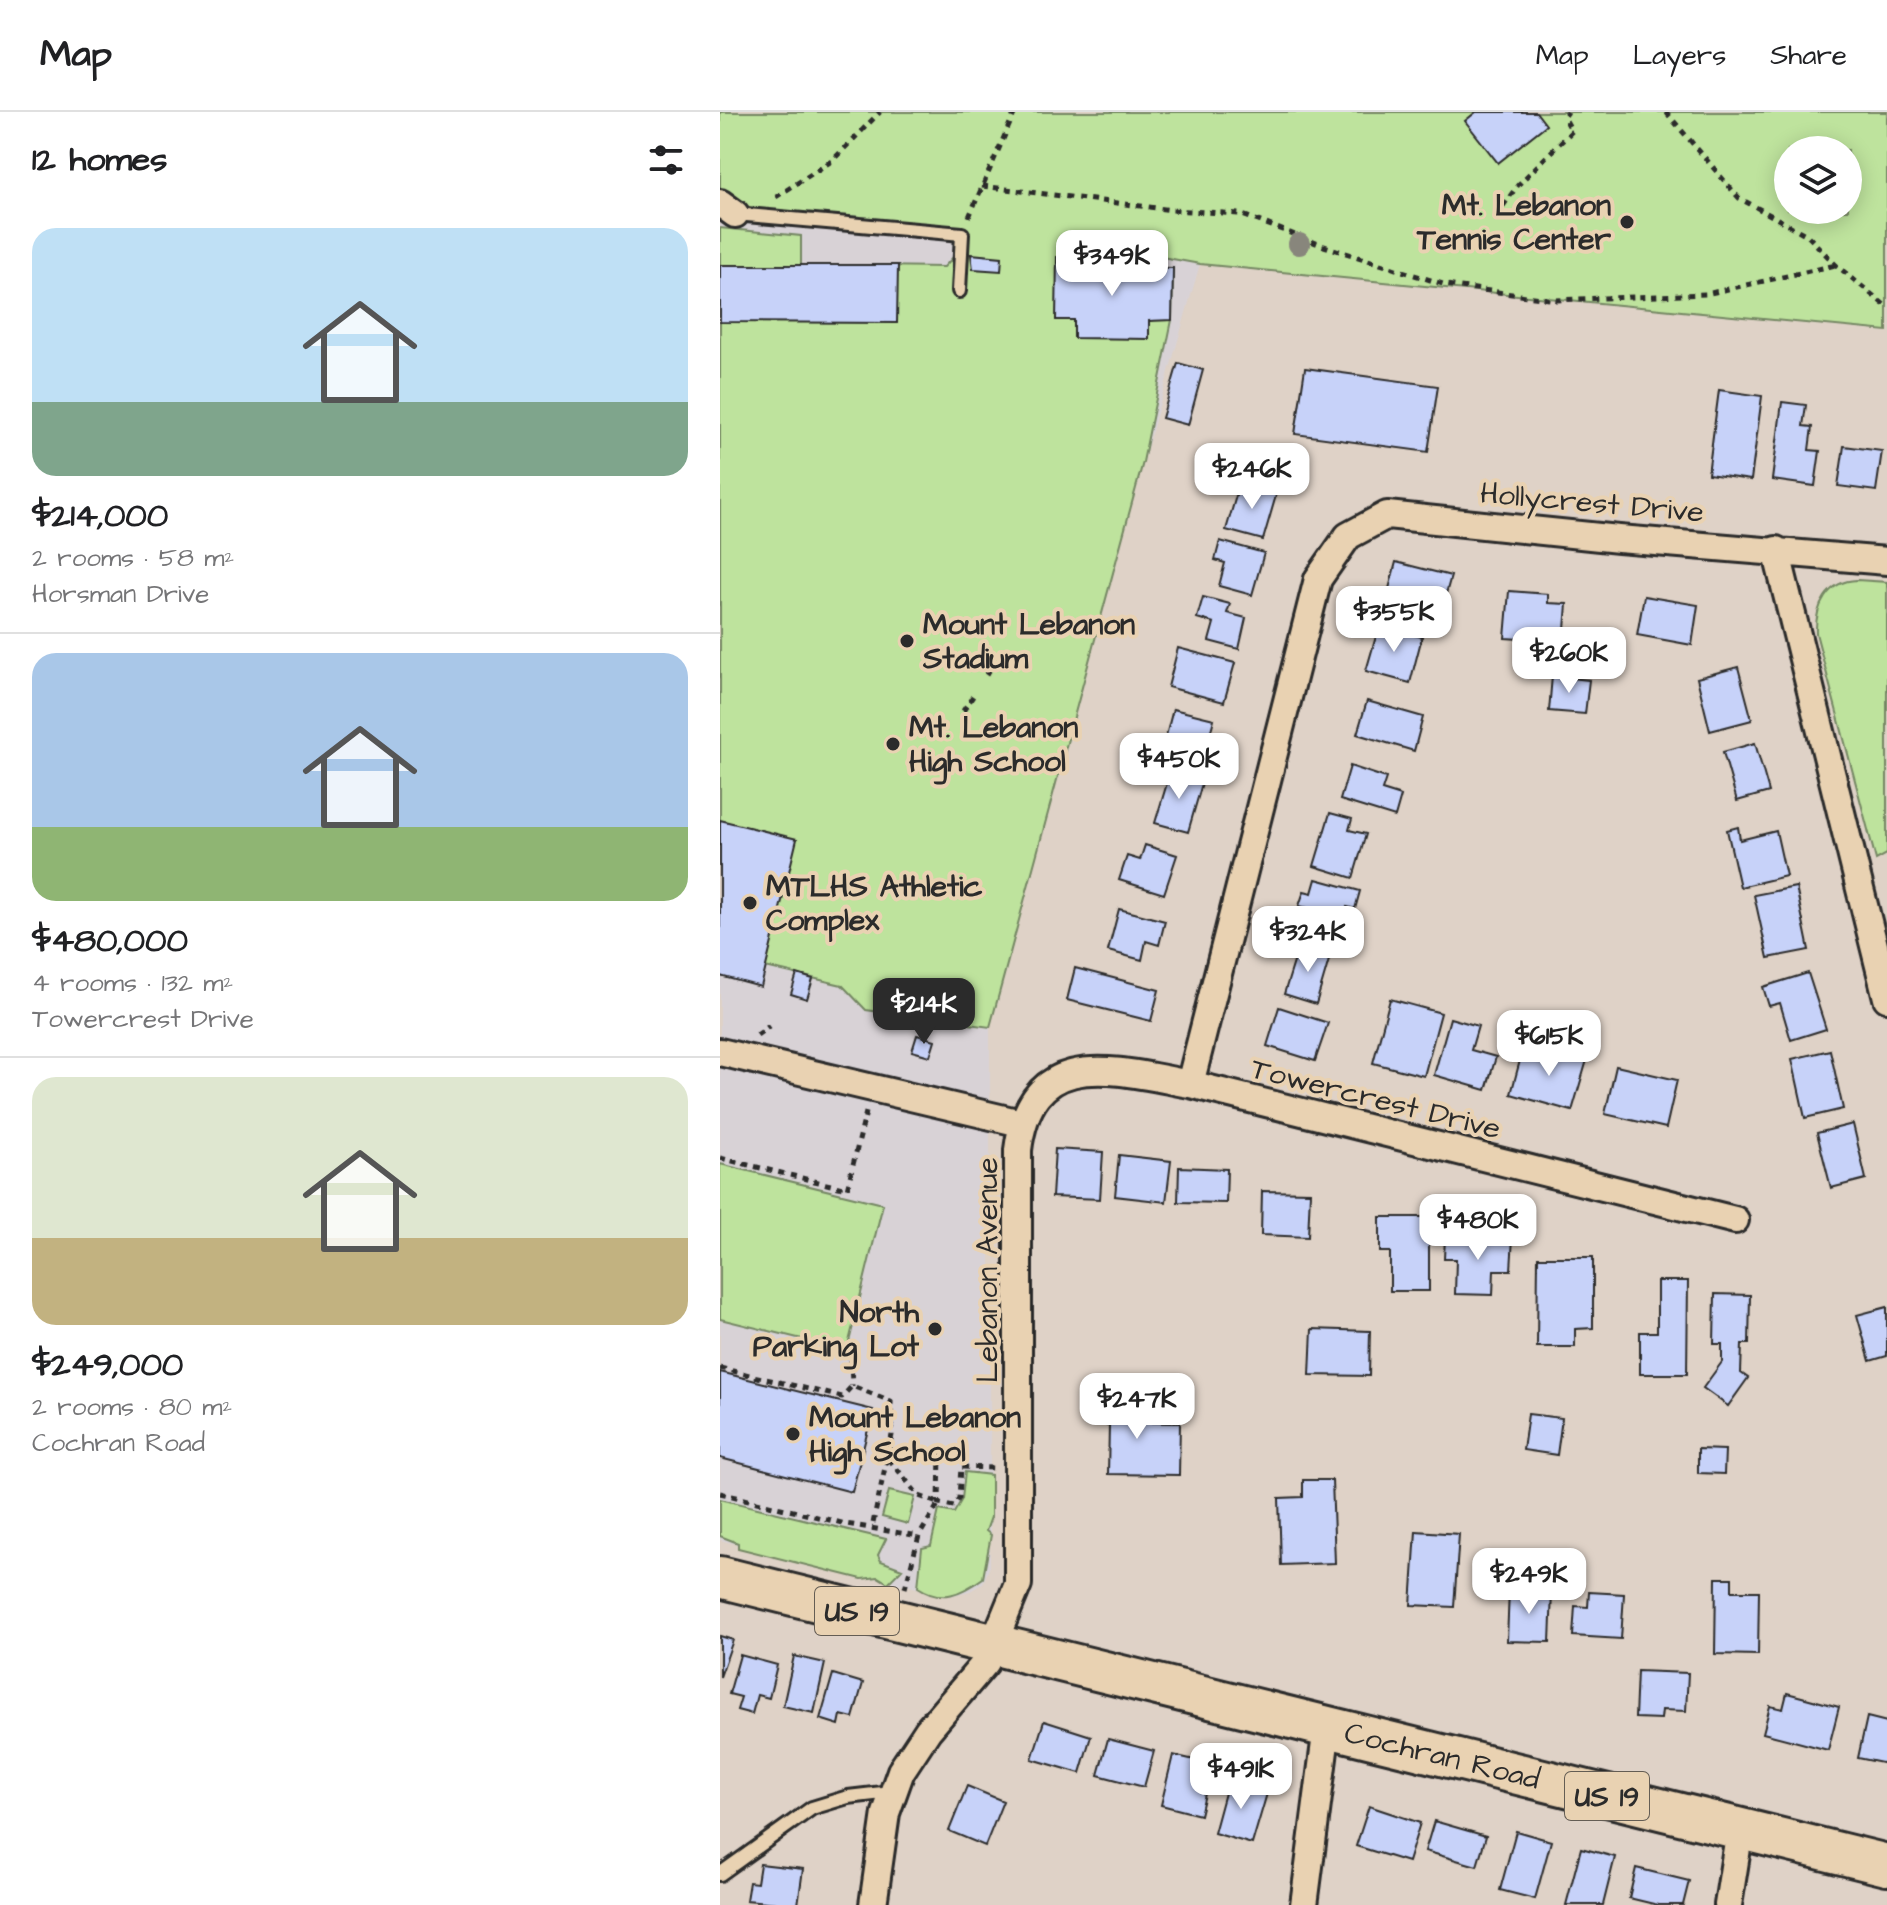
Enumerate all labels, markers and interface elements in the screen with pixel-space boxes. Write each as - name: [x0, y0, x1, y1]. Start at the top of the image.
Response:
- text: Map: [40, 29, 112, 81]
- text: Map: [1536, 36, 1589, 75]
- text: Layers: [1633, 36, 1726, 75]
- text: Share: [1770, 36, 1847, 75]
- text: 12 homes: [32, 136, 167, 184]
- map controls: [1774, 136, 1862, 224]
- button: layers: [1774, 136, 1862, 224]
- icon: filters: [644, 138, 688, 182]
- place label: Mt. Lebanon Tennis Center: [1416, 185, 1611, 261]
- marker: Mt. Lebanon Tennis Center: [1618, 213, 1636, 231]
- pin: $349K: [1056, 230, 1168, 298]
- text: $349K: [1074, 238, 1150, 274]
- icon: home: [288, 280, 432, 424]
- pin: $246K: [1196, 443, 1308, 511]
- text: $246K: [1212, 451, 1292, 487]
- street label: Hollycrest Drive: [1478, 472, 1705, 535]
- text: $214,000: [32, 492, 168, 540]
- text: 2 rooms · 58 m²: [32, 540, 234, 576]
- text: Horsman Drive: [32, 576, 209, 612]
- pin: $355K: [1338, 586, 1450, 654]
- text: $355K: [1354, 594, 1434, 630]
- place label: Mount Lebanon Stadium: [922, 604, 1135, 680]
- pin: $260K: [1513, 627, 1625, 695]
- marker: Mount Lebanon Stadium: [898, 632, 916, 650]
- text: $260K: [1530, 635, 1608, 671]
- icon: home: [288, 705, 432, 849]
- place label: Mt. Lebanon High School: [909, 707, 1078, 785]
- pin: $450K: [1123, 733, 1235, 801]
- marker: Mt. Lebanon High School: [884, 735, 902, 753]
- text: $450K: [1138, 741, 1220, 777]
- place label: MTLHS Athletic Complex: [766, 866, 983, 943]
- marker: MTLHS Athletic Complex: [741, 894, 759, 912]
- pin: $324K: [1252, 906, 1364, 974]
- text: $324K: [1270, 914, 1346, 950]
- text: $480,000: [32, 917, 188, 965]
- text: 4 rooms · 132 m²: [32, 965, 233, 1001]
- pin: $214K: [868, 978, 980, 1046]
- text: $214K: [891, 986, 957, 1022]
- text: Towercrest Drive: [32, 1001, 254, 1037]
- pin: $615K: [1493, 1010, 1605, 1078]
- text: $615K: [1515, 1018, 1583, 1054]
- street label: Towercrest Drive: [1247, 1048, 1505, 1150]
- icon: home: [288, 1129, 432, 1273]
- street label: Lebanon Avenue: [967, 1157, 1009, 1383]
- pin: $480K: [1422, 1194, 1534, 1262]
- text: $480K: [1437, 1202, 1519, 1238]
- place label: North Parking Lot: [753, 1292, 920, 1370]
- marker: North Parking Lot: [926, 1320, 944, 1338]
- text: $249,000: [32, 1341, 183, 1389]
- pin: $247K: [1081, 1373, 1193, 1441]
- text: $247K: [1098, 1381, 1176, 1417]
- text: 2 rooms · 80 m²: [32, 1389, 232, 1425]
- place label: Mount Lebanon High School: [809, 1397, 1021, 1475]
- text: Cochran Road: [32, 1425, 205, 1461]
- marker: Mount Lebanon High School: [784, 1425, 802, 1443]
- pin: $249K: [1473, 1548, 1585, 1616]
- text: $249K: [1490, 1556, 1568, 1592]
- road number: US 19: [815, 1587, 899, 1635]
- street label: Cochran Road: [1340, 1712, 1544, 1801]
- pin: $491K: [1185, 1743, 1297, 1811]
- text: $491K: [1208, 1751, 1274, 1787]
- road number: US 19: [1565, 1772, 1649, 1820]

